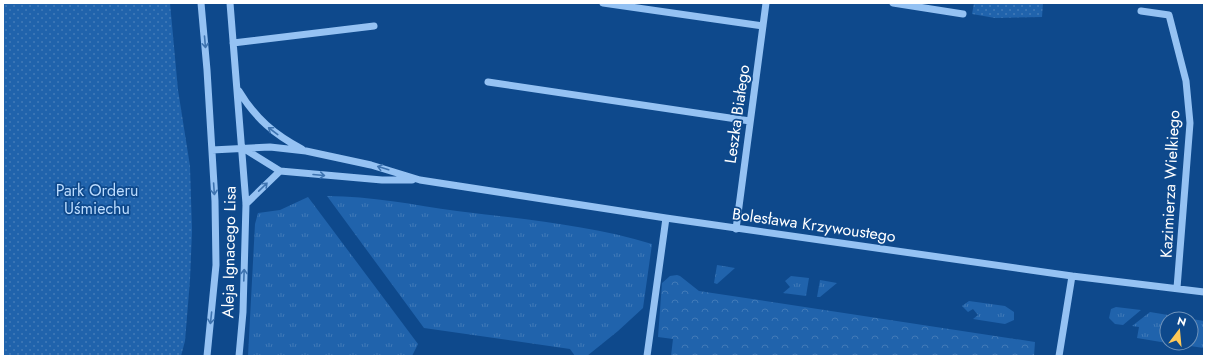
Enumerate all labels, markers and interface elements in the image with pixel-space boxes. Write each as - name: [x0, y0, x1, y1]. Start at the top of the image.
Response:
- one-way arrow: [201, 35, 208, 48]
- street label: Leszka Białego: [719, 63, 755, 165]
- street label: Kazimierza Wielkiego: [1155, 109, 1185, 259]
- one-way arrow: [267, 127, 278, 135]
- one-way arrow: [376, 164, 389, 171]
- one-way arrow: [312, 171, 325, 178]
- park label: Park Orderu Uśmiechu: [56, 179, 138, 220]
- one-way arrow: [210, 182, 217, 195]
- one-way arrow: [258, 182, 268, 192]
- street label: Aleja Ignacego Lisa: [216, 186, 242, 318]
- street label: Bolesława Krzywoustego: [731, 202, 898, 248]
- one-way arrow: [240, 269, 248, 282]
- one-way arrow: [207, 311, 215, 324]
- north arrow: [1159, 311, 1199, 351]
- text: N: [1175, 312, 1188, 330]

